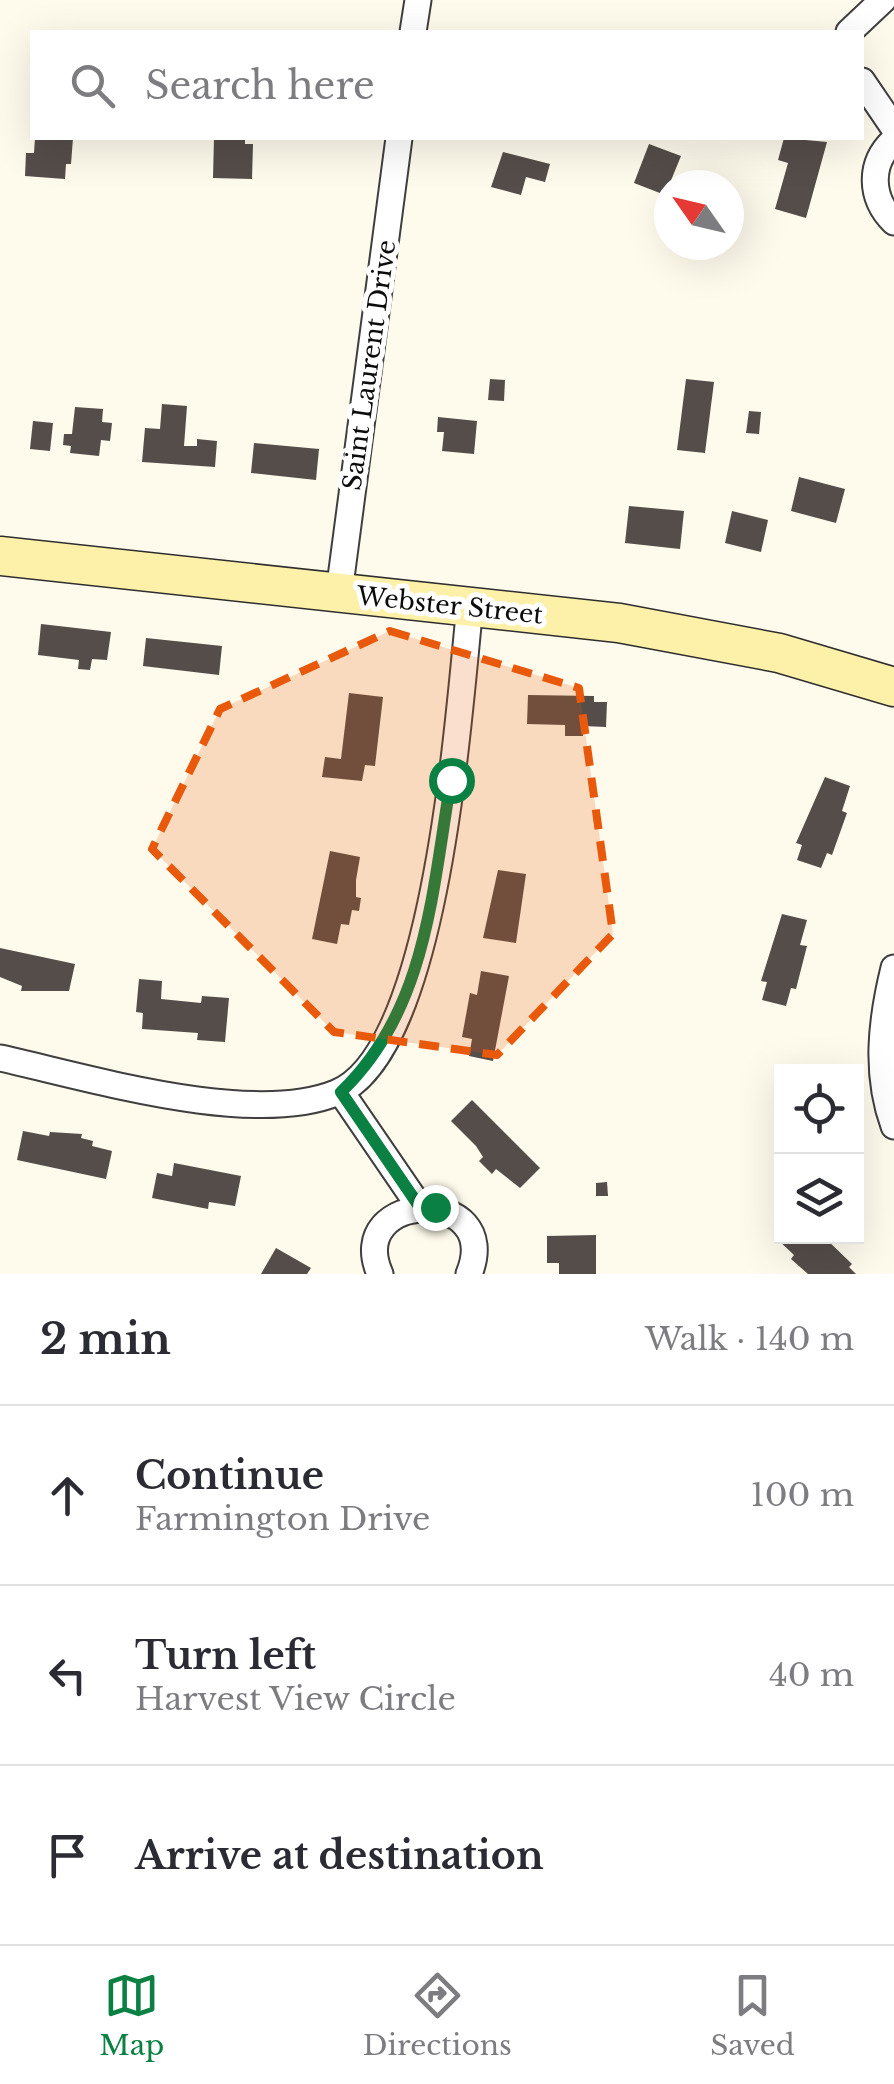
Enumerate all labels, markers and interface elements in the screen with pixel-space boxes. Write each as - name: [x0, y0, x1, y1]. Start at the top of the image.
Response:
- search box: [30, 30, 864, 140]
- icon: search: [65, 58, 120, 113]
- text: Search here: [145, 62, 375, 109]
- north arrow: [654, 170, 744, 260]
- street label: Saint Laurent Drive: [337, 238, 402, 492]
- street label: Webster Street: [354, 580, 545, 631]
- route start: [429, 758, 475, 804]
- map controls: [774, 1064, 864, 1244]
- button: locate: [774, 1064, 864, 1154]
- button: layers: [774, 1154, 864, 1244]
- route end: [413, 1185, 459, 1231]
- text: 2 min: [40, 1313, 171, 1365]
- text: Walk · 140 m: [645, 1319, 854, 1359]
- text: Continue: [135, 1452, 324, 1499]
- icon: ahead: [40, 1468, 95, 1523]
- text: 100 m: [751, 1475, 854, 1515]
- text: Farmington Drive: [135, 1499, 430, 1539]
- text: Turn left: [135, 1632, 316, 1679]
- icon: left: [40, 1648, 95, 1703]
- text: 40 m: [769, 1655, 854, 1695]
- text: Harvest View Circle: [135, 1679, 456, 1719]
- icon: arrive: [40, 1828, 95, 1883]
- text: Arrive at destination: [135, 1832, 544, 1879]
- tab: Map: [99, 1968, 164, 2063]
- tab: Directions: [363, 1968, 512, 2063]
- tab: Saved: [710, 1968, 795, 2063]

